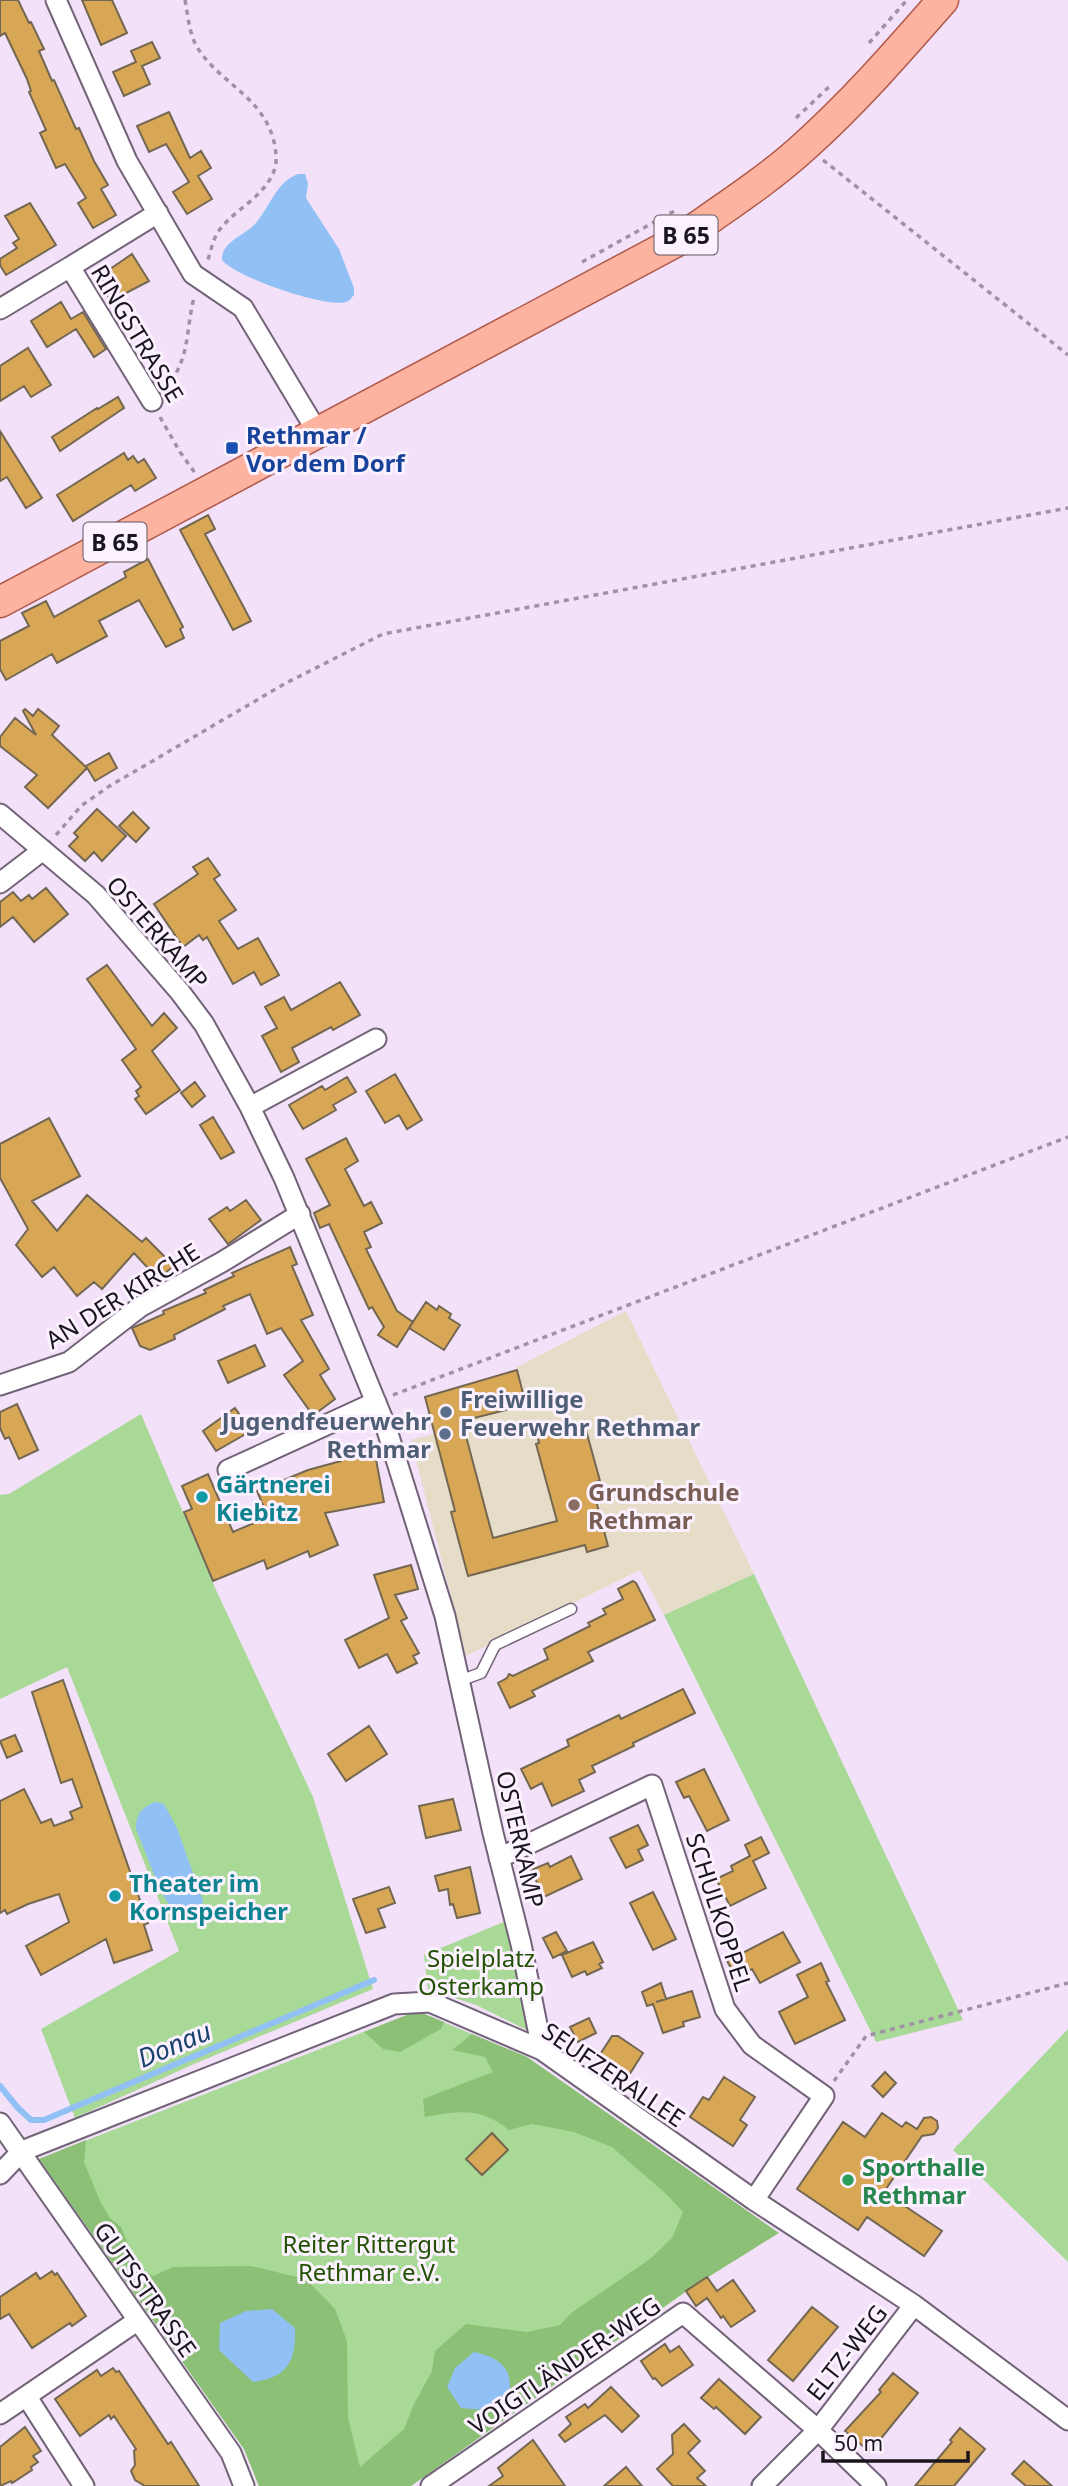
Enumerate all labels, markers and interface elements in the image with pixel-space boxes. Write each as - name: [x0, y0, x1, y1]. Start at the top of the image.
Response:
- road number: B 65: [654, 216, 718, 254]
- street label: RINGSTRASSE: [84, 258, 192, 408]
- place label: Rethmar / Vor dem Dorf: [246, 418, 407, 479]
- marker: Rethmar / Vor dem Dorf: [224, 440, 240, 456]
- road number: B 65: [83, 522, 146, 562]
- street label: OSTERKAMP: [100, 868, 216, 996]
- street label: AN DER KIRCHE: [39, 1234, 205, 1356]
- place label: Freiwillige Feuerwehr Rethmar: [460, 1382, 700, 1443]
- place label: Jugendfeuerwehr Rethmar: [220, 1404, 431, 1465]
- marker: Freiwillige Feuerwehr Rethmar: [438, 1404, 454, 1420]
- marker: Jugendfeuerwehr Rethmar: [437, 1426, 453, 1442]
- place label: Gärtnerei Kiebitz: [216, 1467, 331, 1528]
- place label: Grundschule Rethmar: [588, 1475, 740, 1536]
- marker: Gärtnerei Kiebitz: [194, 1489, 210, 1505]
- marker: Grundschule Rethmar: [566, 1497, 582, 1513]
- street label: OSTERKAMP: [489, 1767, 553, 1911]
- street label: SCHULKOPPEL: [679, 1829, 761, 1995]
- place label: Theater im Kornspeicher: [129, 1866, 288, 1927]
- marker: Theater im Kornspeicher: [107, 1888, 123, 1904]
- park label: Spielplatz Osterkamp: [418, 1941, 544, 2002]
- water label: Donau: [132, 2012, 216, 2076]
- street label: SEUFZERALLEE: [536, 2014, 692, 2134]
- place label: Sporthalle Rethmar: [862, 2150, 985, 2211]
- marker: Sporthalle Rethmar: [840, 2172, 856, 2188]
- street label: GUTSSTRASSE: [87, 2215, 205, 2363]
- park label: Reiter Rittergut Rethmar e.V.: [283, 2227, 456, 2288]
- street label: VOIGTLÄNDER-WEG: [462, 2289, 666, 2441]
- street label: ELTZ-WEG: [798, 2297, 894, 2407]
- scale bar: [823, 2420, 968, 2464]
- text: 50 m: [834, 2429, 883, 2457]

